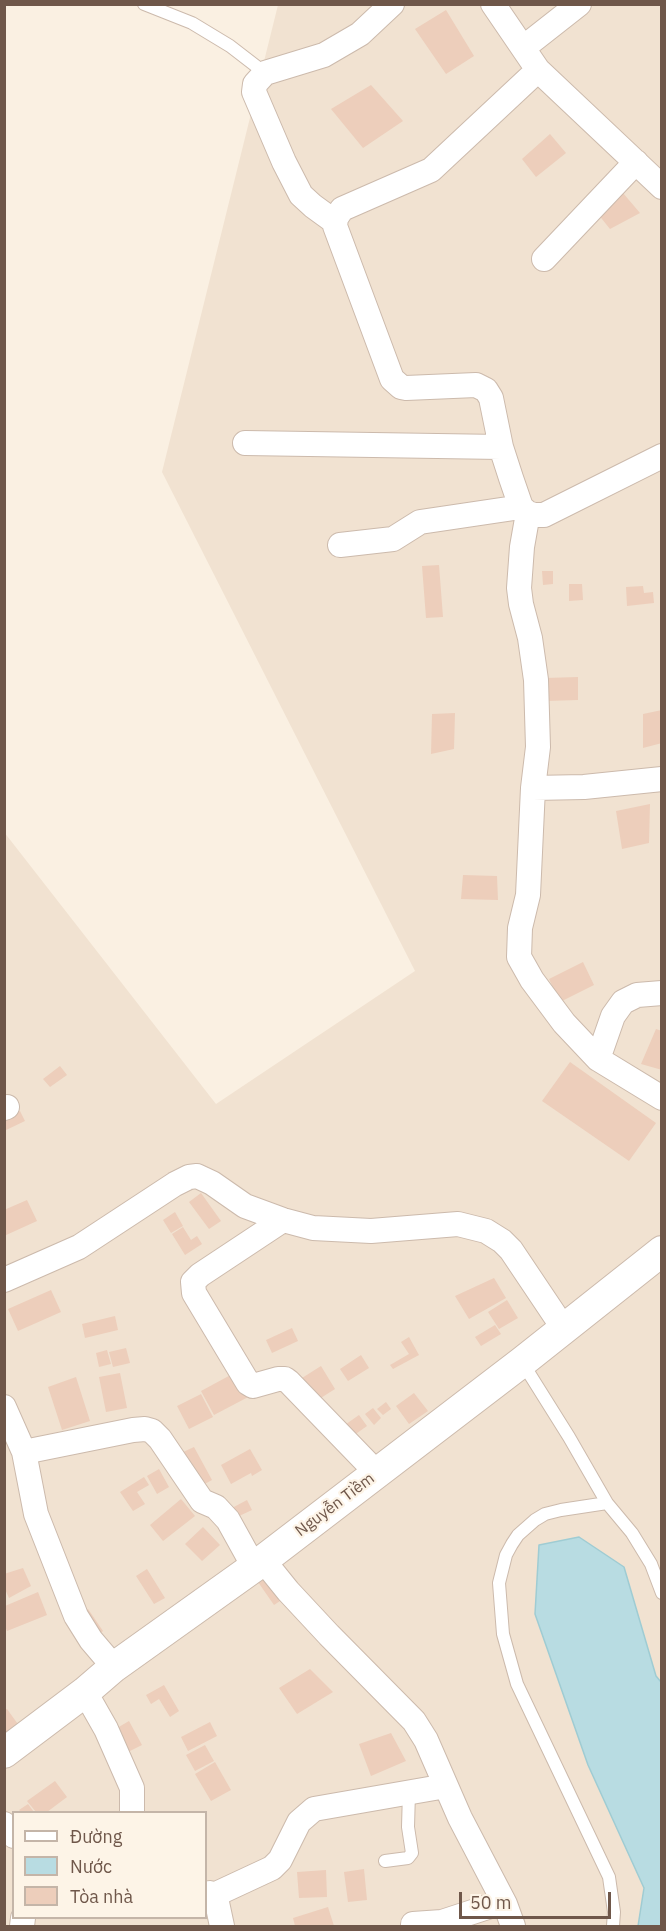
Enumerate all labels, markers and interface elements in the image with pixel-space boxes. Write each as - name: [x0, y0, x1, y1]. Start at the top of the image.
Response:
- street label: Nguyễn Tiềm: [292, 1469, 378, 1541]
- legend: [12, 1811, 207, 1919]
- text: Đường: [70, 1825, 122, 1848]
- text: Nước: [70, 1855, 112, 1878]
- scale bar: [462, 1880, 614, 1918]
- text: Tòa nhà: [70, 1885, 133, 1908]
- text: 50 m: [470, 1891, 512, 1914]

